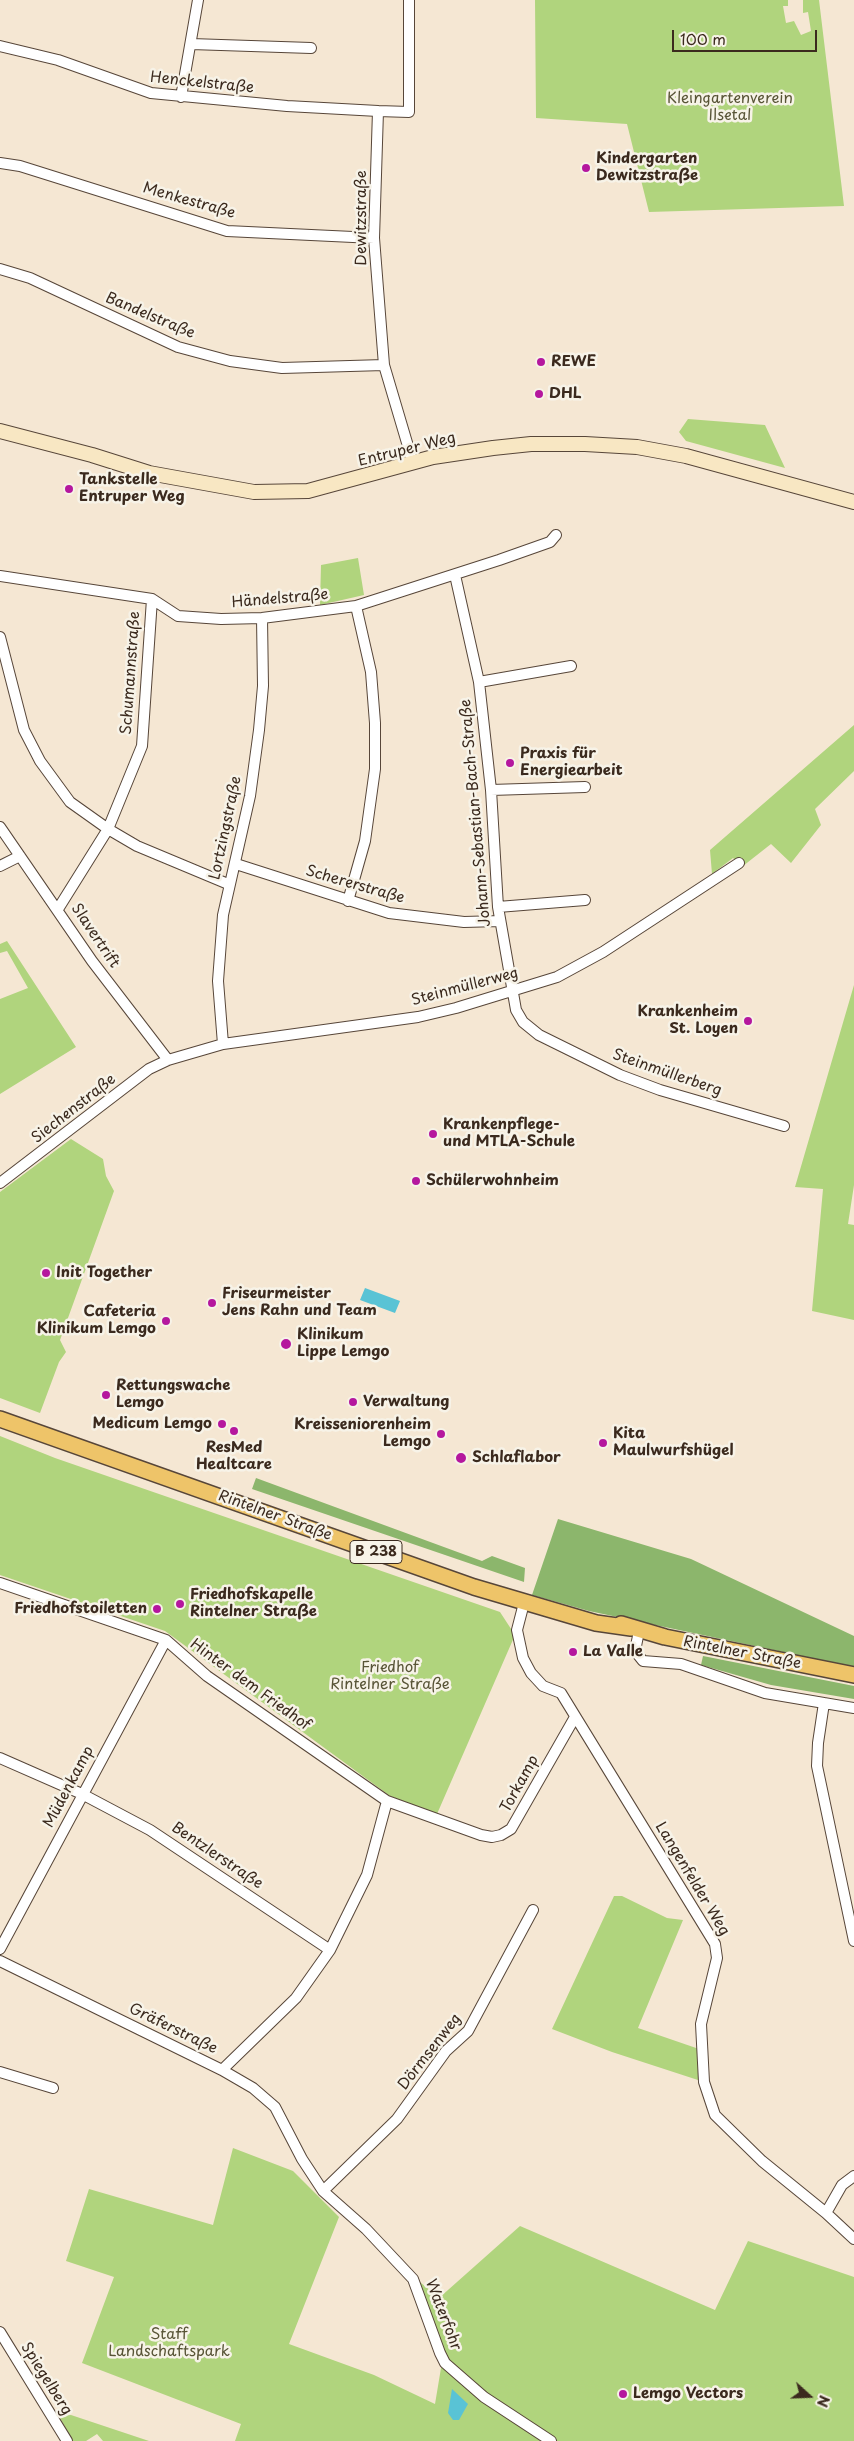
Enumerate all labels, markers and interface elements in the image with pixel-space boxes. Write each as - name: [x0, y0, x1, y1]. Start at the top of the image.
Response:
- scale bar: [674, 20, 819, 52]
- text: 100 m: [680, 27, 726, 50]
- street label: Henckelstraße: [149, 69, 255, 97]
- park label: Kleingartenverein Ilsetal: [667, 90, 793, 125]
- place label: Kindergarten Dewitzstraße: [596, 150, 698, 185]
- marker: Kindergarten Dewitzstraße: [580, 162, 592, 174]
- street label: Dewitzstraße: [353, 170, 371, 266]
- street label: Menkestraße: [141, 179, 237, 223]
- street label: Bandelstraße: [103, 289, 197, 343]
- place label: REWE: [551, 353, 596, 371]
- marker: REWE: [535, 356, 547, 368]
- place label: DHL: [549, 385, 582, 403]
- marker: DHL: [533, 388, 545, 400]
- street label: Entruper Weg: [356, 429, 458, 471]
- place label: Tankstelle Entruper Weg: [79, 471, 185, 506]
- marker: Tankstelle Entruper Weg: [63, 483, 75, 495]
- street label: Händelstraße: [231, 586, 329, 612]
- street label: Schumannstraße: [118, 611, 144, 735]
- street label: Johann-Sebastian-Bach-Straße: [457, 698, 495, 928]
- place label: Praxis für Energiearbeit: [520, 745, 623, 780]
- marker: Praxis für Energiearbeit: [504, 757, 516, 769]
- street label: Lortzingstraße: [206, 775, 246, 881]
- street label: Schererstraße: [303, 862, 407, 908]
- street label: Slavertrift: [67, 901, 123, 971]
- street label: Steinmüllerweg: [410, 964, 520, 1010]
- place label: Krankenheim St. Loyen: [637, 1003, 738, 1038]
- marker: Krankenheim St. Loyen: [742, 1015, 754, 1027]
- street label: Steinmüllerberg: [610, 1046, 724, 1100]
- street label: Siechenstraße: [28, 1071, 120, 1147]
- place label: Krankenpflege- und MTLA-Schule: [443, 1116, 575, 1151]
- marker: Krankenpflege- und MTLA-Schule: [427, 1128, 439, 1140]
- place label: Schülerwohnheim: [426, 1172, 559, 1190]
- marker: Schülerwohnheim: [410, 1175, 422, 1187]
- place label: Init Together: [56, 1264, 152, 1282]
- marker: Init Together: [40, 1267, 52, 1279]
- place label: Friseurmeister Jens Rahn und Team: [222, 1285, 377, 1320]
- marker: Friseurmeister Jens Rahn und Team: [206, 1297, 218, 1309]
- place label: Cafeteria Klinikum Lemgo: [37, 1303, 156, 1338]
- marker: Cafeteria Klinikum Lemgo: [160, 1315, 172, 1327]
- place label: Klinikum Lippe Lemgo: [297, 1326, 389, 1361]
- marker: Klinikum Lippe Lemgo: [279, 1337, 293, 1351]
- place label: Rettungswache Lemgo: [116, 1377, 230, 1412]
- marker: Rettungswache Lemgo: [100, 1389, 112, 1401]
- place label: Verwaltung: [363, 1393, 449, 1411]
- marker: Verwaltung: [347, 1396, 359, 1408]
- place label: Medicum Lemgo: [93, 1415, 212, 1433]
- place label: Kreisseniorenheim Lemgo: [294, 1416, 431, 1451]
- marker: Medicum Lemgo: [216, 1418, 228, 1430]
- marker: ResMed Healtcare: [228, 1425, 240, 1437]
- place label: Kita Maulwurfshügel: [613, 1425, 734, 1460]
- marker: Kreisseniorenheim Lemgo: [435, 1428, 447, 1440]
- marker: Kita Maulwurfshügel: [597, 1437, 609, 1449]
- place label: ResMed Healtcare: [196, 1439, 272, 1474]
- place label: Schlaflabor: [472, 1449, 561, 1467]
- marker: Schlaflabor: [454, 1451, 468, 1465]
- street label: Rintelner Straße: [216, 1487, 334, 1545]
- road number: B 238: [350, 1540, 402, 1564]
- place label: Friedhofskapelle Rintelner Straße: [190, 1586, 317, 1621]
- marker: Friedhofskapelle Rintelner Straße: [174, 1598, 186, 1610]
- place label: Friedhofstoiletten: [14, 1600, 147, 1618]
- marker: Friedhofstoiletten: [151, 1603, 163, 1615]
- street label: Rintelner Straße: [682, 1633, 802, 1673]
- street label: Hinter dem Friedhof: [186, 1635, 314, 1735]
- place label: La Valle: [583, 1643, 643, 1661]
- marker: La Valle: [567, 1646, 579, 1658]
- park label: Friedhof Rintelner Straße: [330, 1659, 450, 1694]
- street label: Müdenkamp: [40, 1743, 98, 1831]
- street label: Torkamp: [497, 1752, 543, 1816]
- street label: Bentzlerstraße: [168, 1819, 266, 1893]
- street label: Langenfelder Weg: [651, 1819, 733, 1939]
- street label: Gräferstraße: [126, 2000, 220, 2058]
- street label: Dörmsenweg: [395, 2010, 465, 2094]
- street label: Waterfohr: [421, 2277, 465, 2353]
- park label: Staff Landschaftspark: [108, 2326, 230, 2361]
- street label: Spiegelberg: [17, 2339, 75, 2419]
- north arrow: [784, 2371, 834, 2421]
- place label: Lemgo Vectors: [633, 2385, 743, 2403]
- marker: Lemgo Vectors: [617, 2388, 629, 2400]
- text: N: [812, 2392, 835, 2410]

